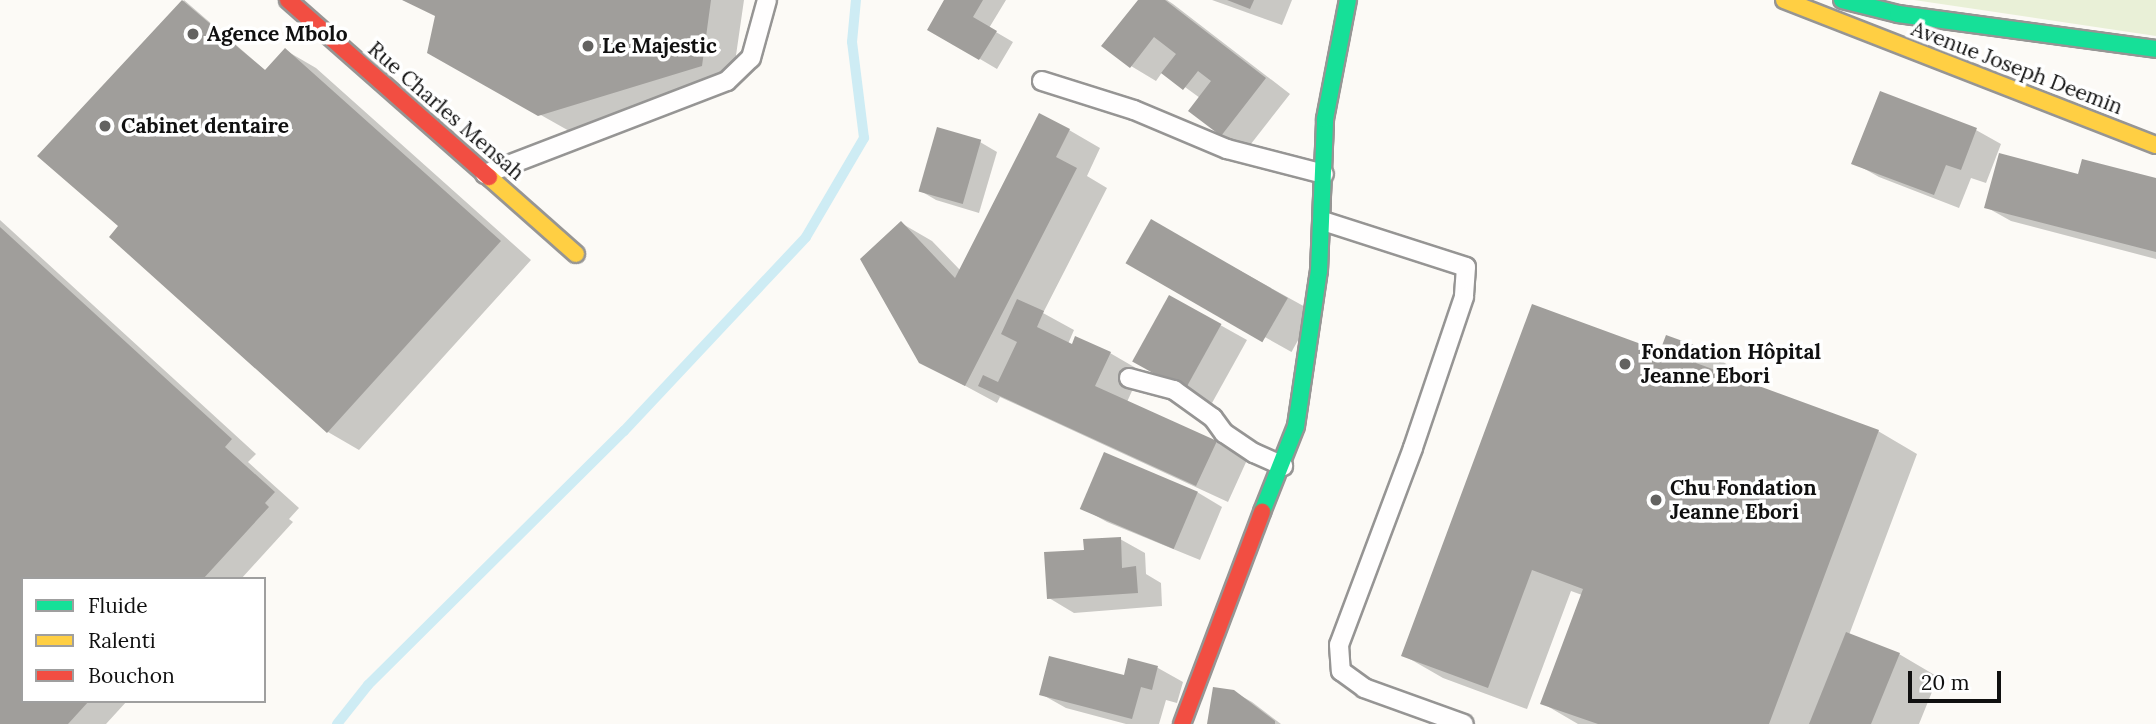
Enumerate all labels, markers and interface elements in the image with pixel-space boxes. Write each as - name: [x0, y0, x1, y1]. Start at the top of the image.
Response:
- street label: Avenue Joseph Deemin: [1908, 16, 2126, 120]
- place label: Agence Mbolo: [207, 21, 348, 47]
- marker: Agence Mbolo: [185, 26, 201, 42]
- place label: Le Majestic: [602, 33, 717, 59]
- street label: Rue Charles Mensah: [363, 36, 529, 186]
- marker: Le Majestic: [580, 38, 596, 54]
- place label: Cabinet dentaire: [121, 113, 289, 139]
- marker: Cabinet dentaire: [95, 116, 115, 136]
- place label: Fondation Hôpital Jeanne Ebori: [1641, 339, 1821, 389]
- marker: Fondation Hôpital Jeanne Ebori: [1615, 354, 1635, 374]
- place label: Chu Fondation Jeanne Ebori: [1670, 475, 1817, 525]
- marker: Chu Fondation Jeanne Ebori: [1648, 492, 1664, 508]
- legend: [21, 577, 266, 703]
- text: Fluide: [88, 592, 148, 619]
- text: Ralenti: [88, 627, 156, 654]
- scale bar: [1911, 658, 2004, 702]
- text: Bouchon: [88, 662, 175, 689]
- text: 20 m: [1921, 669, 1970, 696]

